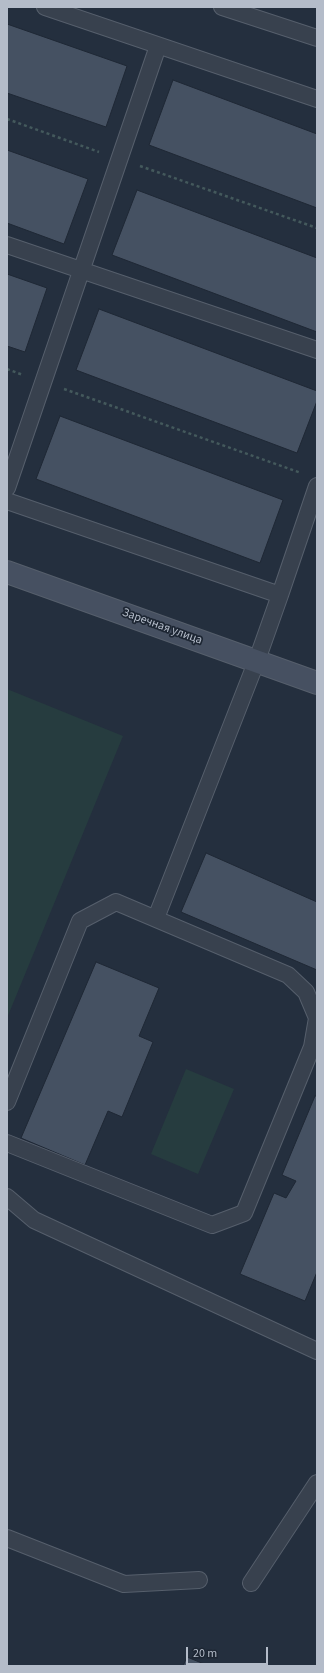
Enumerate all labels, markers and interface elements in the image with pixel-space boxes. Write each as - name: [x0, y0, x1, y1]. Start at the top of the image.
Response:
- street label: Заречная улица: [120, 606, 204, 648]
- scale bar: [188, 1639, 270, 1665]
- text: 20 m: [193, 1645, 217, 1662]

